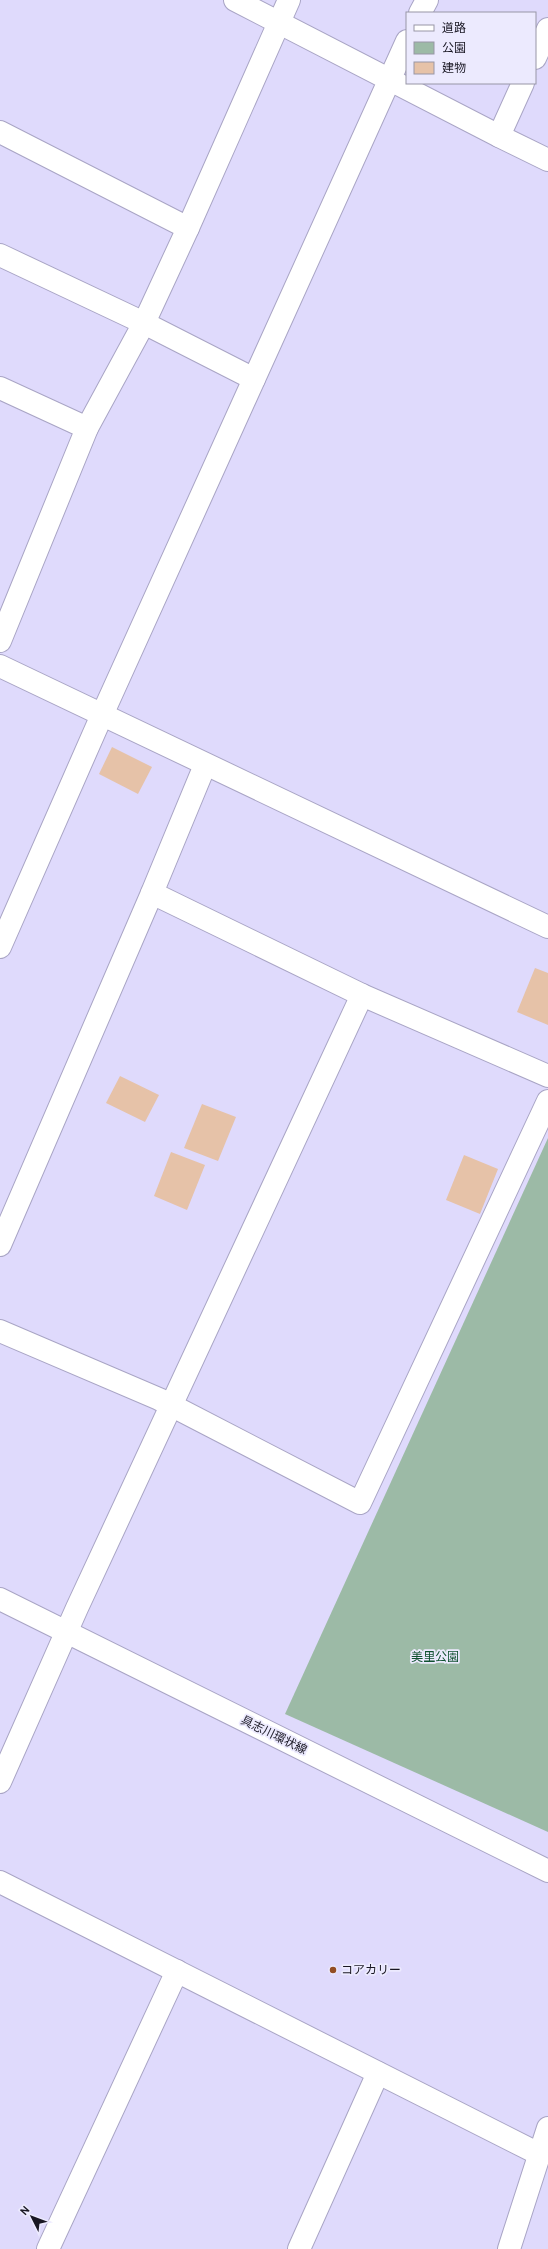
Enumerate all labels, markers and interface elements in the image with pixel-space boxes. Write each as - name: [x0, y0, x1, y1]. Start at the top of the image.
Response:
- legend: [406, 12, 536, 84]
- text: 道路: [442, 21, 466, 37]
- text: 公園: [442, 41, 466, 57]
- text: 建物: [442, 61, 466, 77]
- park label: 美里公園: [411, 1650, 459, 1666]
- street label: 具志川環状線: [238, 1713, 309, 1759]
- place label: コアカリー: [341, 1963, 401, 1979]
- marker: コアカリー: [328, 1965, 338, 1975]
- north arrow: [12, 2197, 52, 2237]
- text: N: [17, 2203, 33, 2219]

